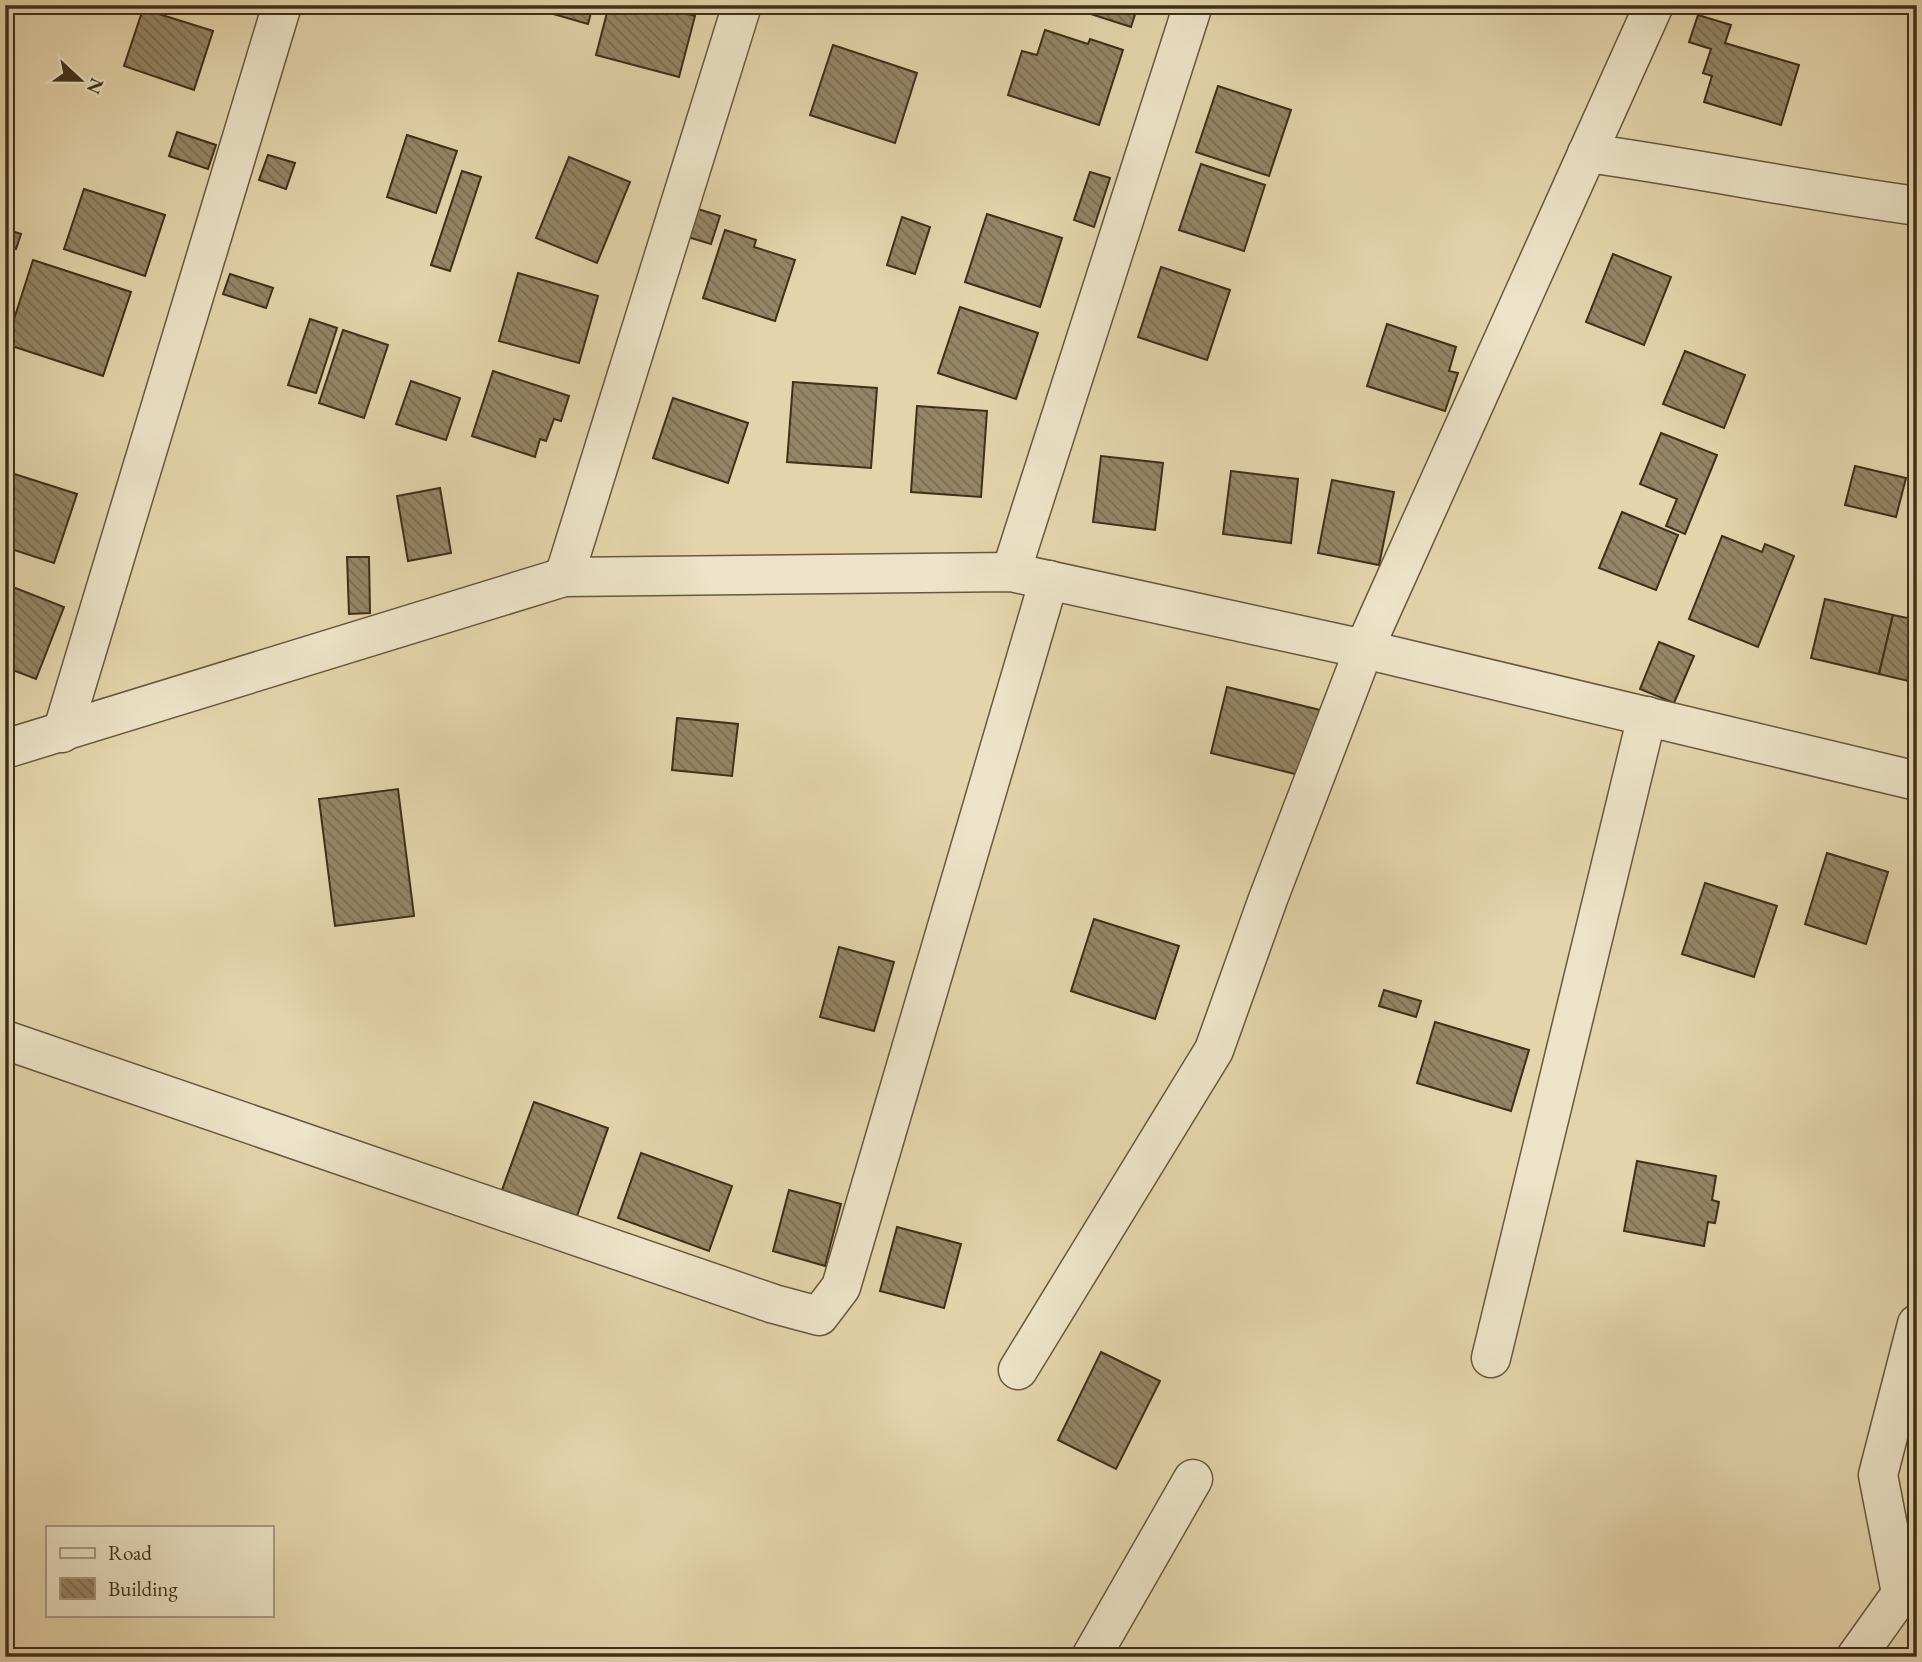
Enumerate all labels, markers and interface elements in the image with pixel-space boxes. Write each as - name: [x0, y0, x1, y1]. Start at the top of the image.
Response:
- north arrow: [46, 46, 116, 116]
- text: N: [81, 74, 110, 99]
- legend: [46, 1526, 273, 1616]
- text: Road: [108, 1539, 152, 1566]
- text: Building: [108, 1575, 178, 1602]

